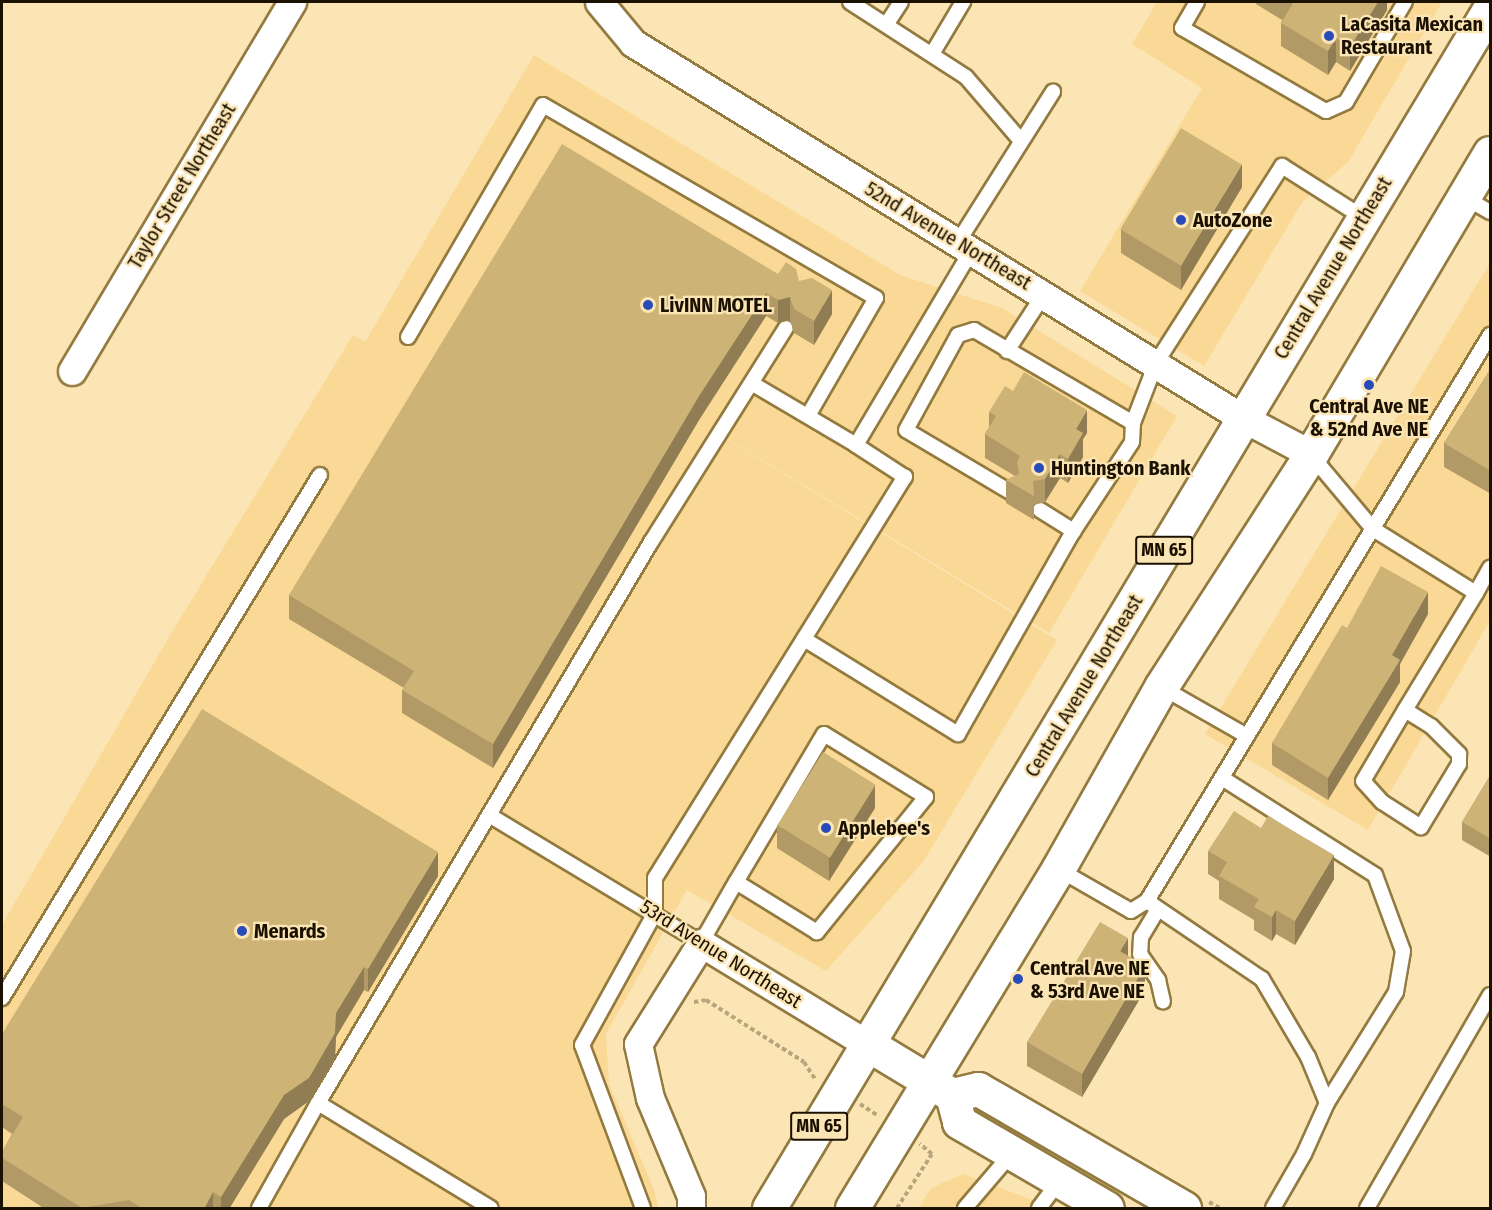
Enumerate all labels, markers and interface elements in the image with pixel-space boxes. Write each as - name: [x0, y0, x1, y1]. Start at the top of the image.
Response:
- place label: LaCasita Mexican Restaurant: [1341, 13, 1483, 60]
- marker: LaCasita Mexican Restaurant: [1322, 29, 1336, 43]
- street label: Taylor Street Northeast: [123, 99, 241, 273]
- street label: Central Avenue Northeast: [1269, 172, 1397, 364]
- street label: 52nd Avenue Northeast: [861, 177, 1035, 295]
- place label: AutoZone: [1193, 208, 1272, 232]
- marker: AutoZone: [1174, 213, 1188, 227]
- place label: LivINN MOTEL: [660, 293, 772, 317]
- marker: LivINN MOTEL: [641, 298, 655, 312]
- marker: Central Ave NE & 52nd Ave NE: [1362, 378, 1376, 392]
- place label: Central Ave NE & 52nd Ave NE: [1309, 394, 1429, 441]
- place label: Huntington Bank: [1051, 456, 1190, 480]
- marker: Huntington Bank: [1032, 461, 1046, 475]
- road number: MN 65: [1134, 535, 1194, 565]
- street label: Central Avenue Northeast: [1020, 590, 1148, 782]
- place label: Applebee's: [838, 816, 930, 840]
- marker: Applebee's: [819, 821, 833, 835]
- street label: 53rd Avenue Northeast: [636, 895, 806, 1013]
- place label: Menards: [254, 919, 325, 943]
- marker: Menards: [235, 924, 249, 938]
- place label: Central Ave NE & 53rd Ave NE: [1030, 956, 1150, 1003]
- marker: Central Ave NE & 53rd Ave NE: [1011, 972, 1025, 986]
- road number: MN 65: [789, 1111, 849, 1141]

